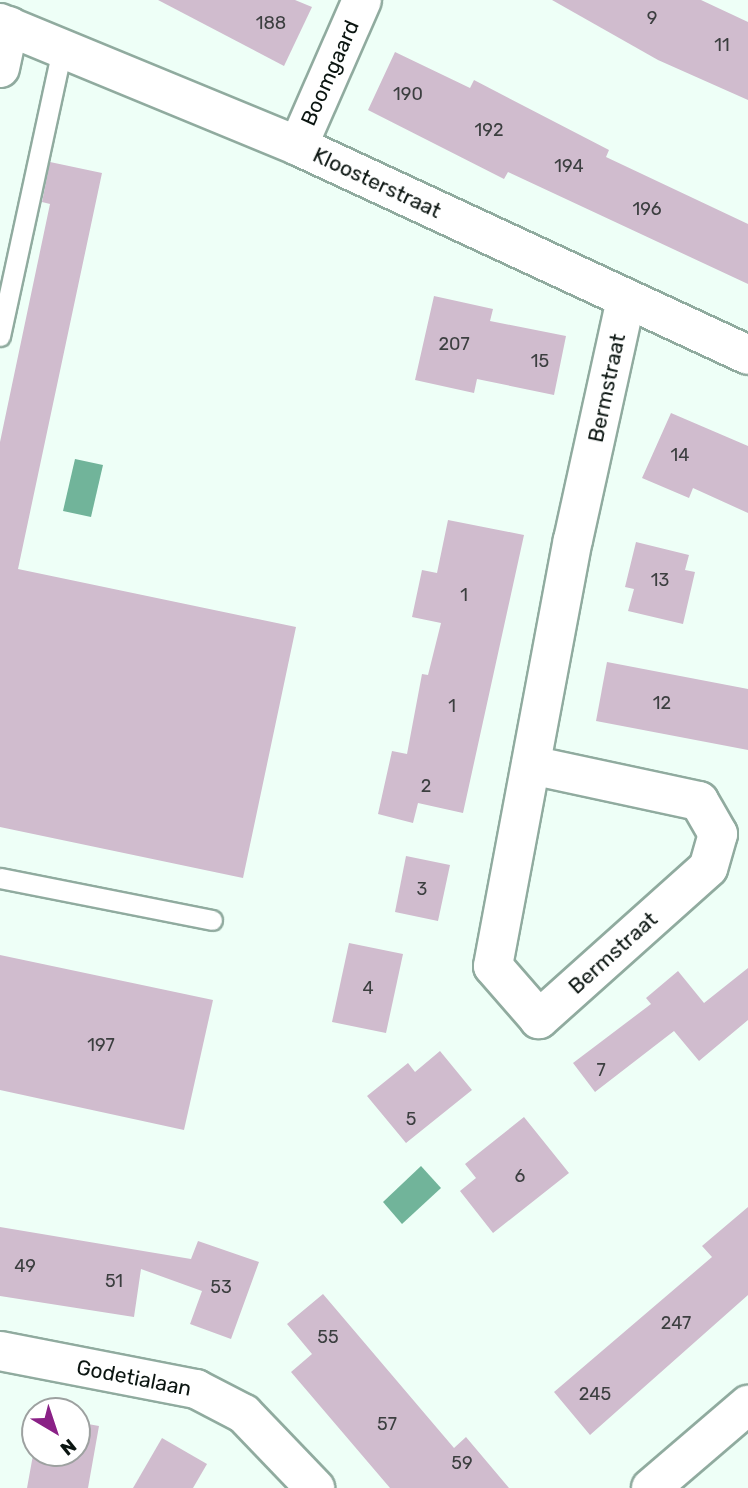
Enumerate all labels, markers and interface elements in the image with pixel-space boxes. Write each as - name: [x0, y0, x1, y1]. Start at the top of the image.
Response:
- house number: 9: [647, 7, 657, 29]
- house number: 188: [256, 12, 286, 34]
- street label: Boomgaard: [296, 16, 364, 130]
- house number: 11: [714, 34, 730, 56]
- house number: 190: [393, 83, 423, 105]
- house number: 192: [475, 119, 503, 141]
- street label: Kloosterstraat: [309, 142, 445, 224]
- house number: 194: [554, 155, 584, 177]
- house number: 196: [632, 198, 662, 220]
- street label: Bermstraat: [583, 331, 631, 445]
- house number: 207: [438, 333, 470, 355]
- house number: 15: [531, 350, 549, 372]
- house number: 14: [671, 444, 689, 466]
- house number: 13: [651, 569, 669, 591]
- house number: 1: [460, 584, 468, 606]
- house number: 12: [653, 692, 671, 714]
- house number: 1: [448, 695, 456, 717]
- house number: 2: [421, 775, 431, 797]
- house number: 3: [417, 878, 427, 900]
- street label: Bermstraat: [564, 907, 662, 999]
- house number: 4: [362, 977, 374, 999]
- house number: 197: [87, 1034, 115, 1056]
- house number: 7: [596, 1059, 606, 1081]
- house number: 5: [406, 1108, 416, 1130]
- house number: 6: [515, 1165, 525, 1187]
- house number: 49: [14, 1255, 36, 1277]
- house number: 51: [105, 1270, 123, 1292]
- house number: 53: [210, 1276, 232, 1298]
- house number: 247: [661, 1312, 691, 1334]
- house number: 55: [317, 1326, 339, 1348]
- street label: Godetialaan: [74, 1355, 194, 1401]
- house number: 245: [579, 1383, 611, 1405]
- north arrow: [21, 1397, 91, 1467]
- house number: 57: [377, 1413, 397, 1435]
- text: N: [56, 1434, 81, 1460]
- house number: 59: [451, 1452, 473, 1474]

